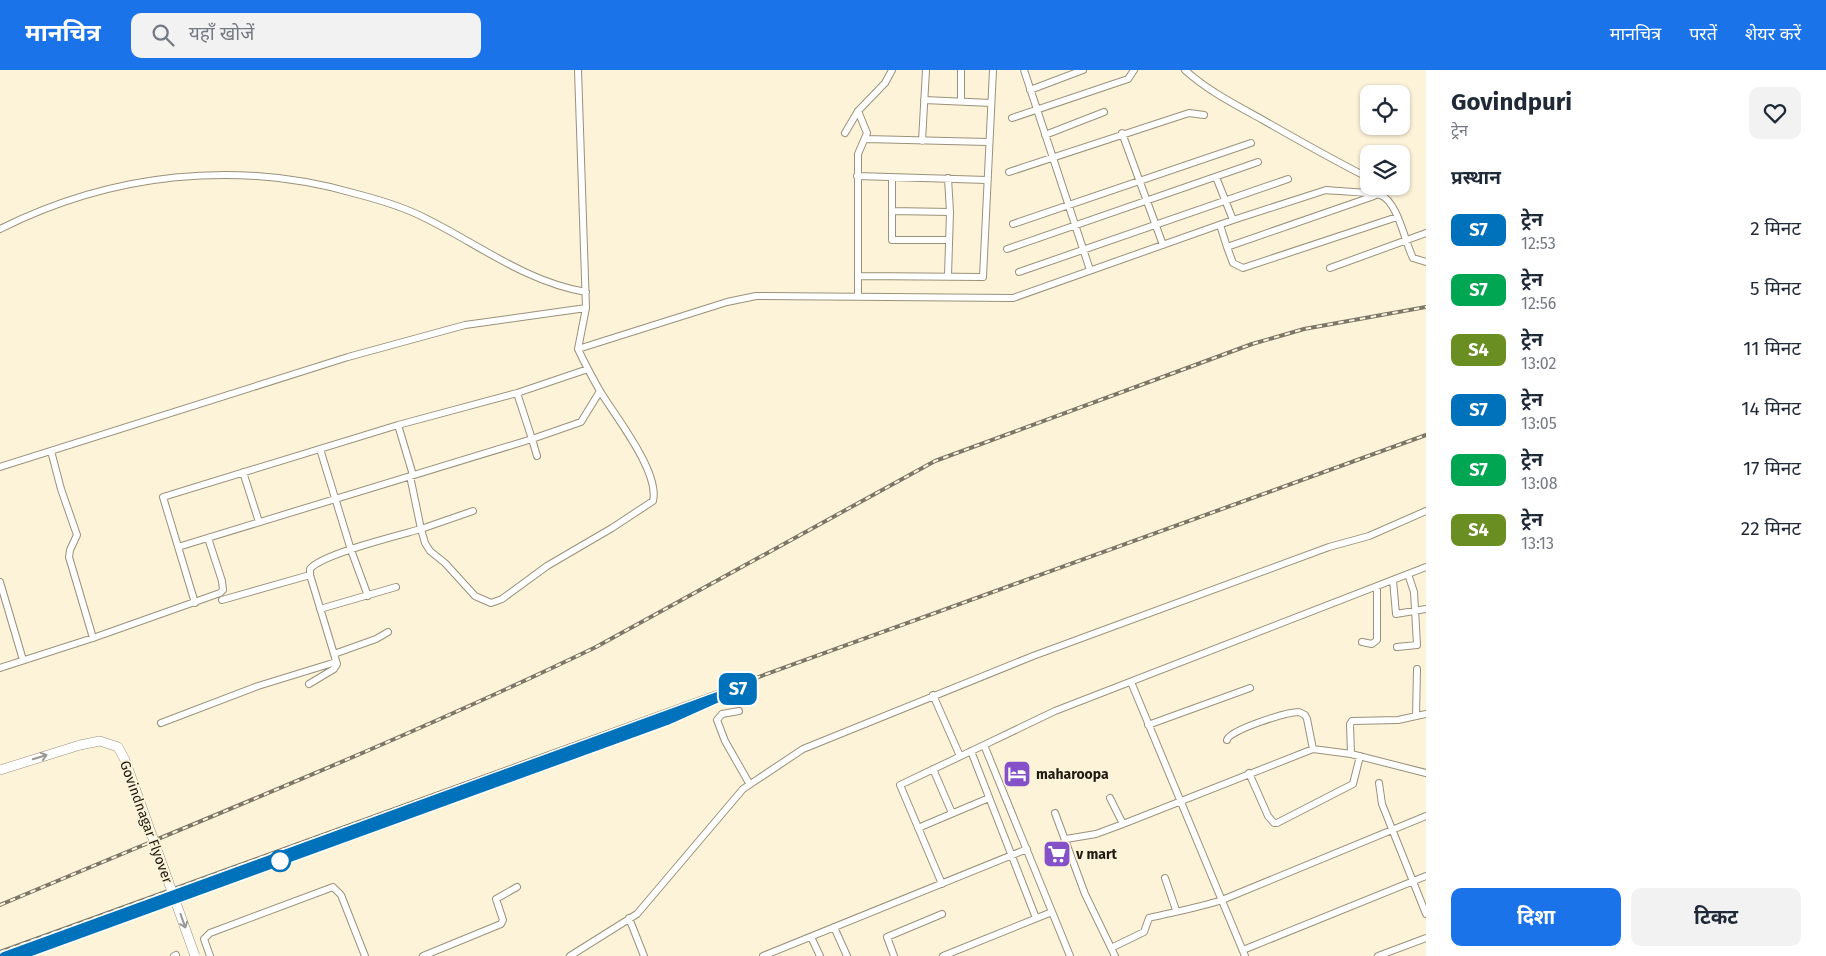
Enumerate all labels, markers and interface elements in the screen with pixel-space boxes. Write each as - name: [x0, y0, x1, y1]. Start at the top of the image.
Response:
- search box: [131, 13, 481, 58]
- text: मानचित्र: [25, 19, 101, 47]
- icon: search: [149, 21, 177, 49]
- text: यहाँ खोजें: [189, 22, 254, 45]
- text: मानचित्र: [1610, 23, 1661, 45]
- text: परतें: [1689, 23, 1717, 45]
- text: शेयर करें: [1745, 23, 1801, 45]
- map controls: [1360, 85, 1410, 195]
- button: locate: [1360, 85, 1410, 135]
- button: heart: [1749, 87, 1801, 139]
- text: Govindpuri: [1451, 88, 1572, 116]
- text: ट्रेन: [1451, 121, 1468, 140]
- button: layers: [1360, 145, 1410, 195]
- text: प्रस्थान: [1451, 166, 1501, 189]
- text: ट्रेन: [1521, 208, 1543, 231]
- text: 2 मिनट: [1750, 217, 1801, 240]
- text: S7: [1469, 219, 1488, 241]
- text: 12:53: [1521, 234, 1556, 253]
- text: ट्रेन: [1521, 268, 1543, 291]
- text: 5 मिनट: [1750, 277, 1801, 300]
- text: S7: [1469, 279, 1488, 301]
- text: 12:56: [1521, 294, 1556, 313]
- text: ट्रेन: [1521, 328, 1543, 351]
- text: 11 मिनट: [1743, 337, 1801, 360]
- text: S4: [1468, 339, 1489, 361]
- text: 13:02: [1521, 354, 1556, 373]
- text: ट्रेन: [1521, 388, 1543, 411]
- text: 14 मिनट: [1741, 397, 1801, 420]
- text: S7: [1469, 399, 1488, 421]
- text: 13:05: [1521, 414, 1557, 433]
- text: ट्रेन: [1521, 448, 1543, 471]
- text: 17 मिनट: [1743, 457, 1801, 480]
- text: S7: [1469, 459, 1488, 481]
- text: 13:08: [1521, 474, 1558, 493]
- text: ट्रेन: [1521, 508, 1543, 531]
- text: 22 मिनट: [1741, 517, 1801, 540]
- text: S4: [1468, 519, 1489, 541]
- text: 13:13: [1521, 534, 1554, 553]
- line badge: S7: [716, 673, 760, 705]
- text: S7: [729, 678, 747, 700]
- one-way arrow: [32, 752, 48, 762]
- street label: Govindnagar Flyover: [116, 758, 176, 886]
- hotel icon: maharoopa: [1002, 759, 1032, 789]
- place label: maharoopa: [1036, 766, 1109, 783]
- supermarket icon: v mart: [1042, 839, 1072, 869]
- place label: v mart: [1075, 846, 1118, 863]
- unlabelled marker: [269, 850, 291, 872]
- button: दिशा: [1451, 888, 1621, 946]
- button: टिकट: [1631, 888, 1801, 946]
- one-way arrow: [179, 912, 188, 928]

